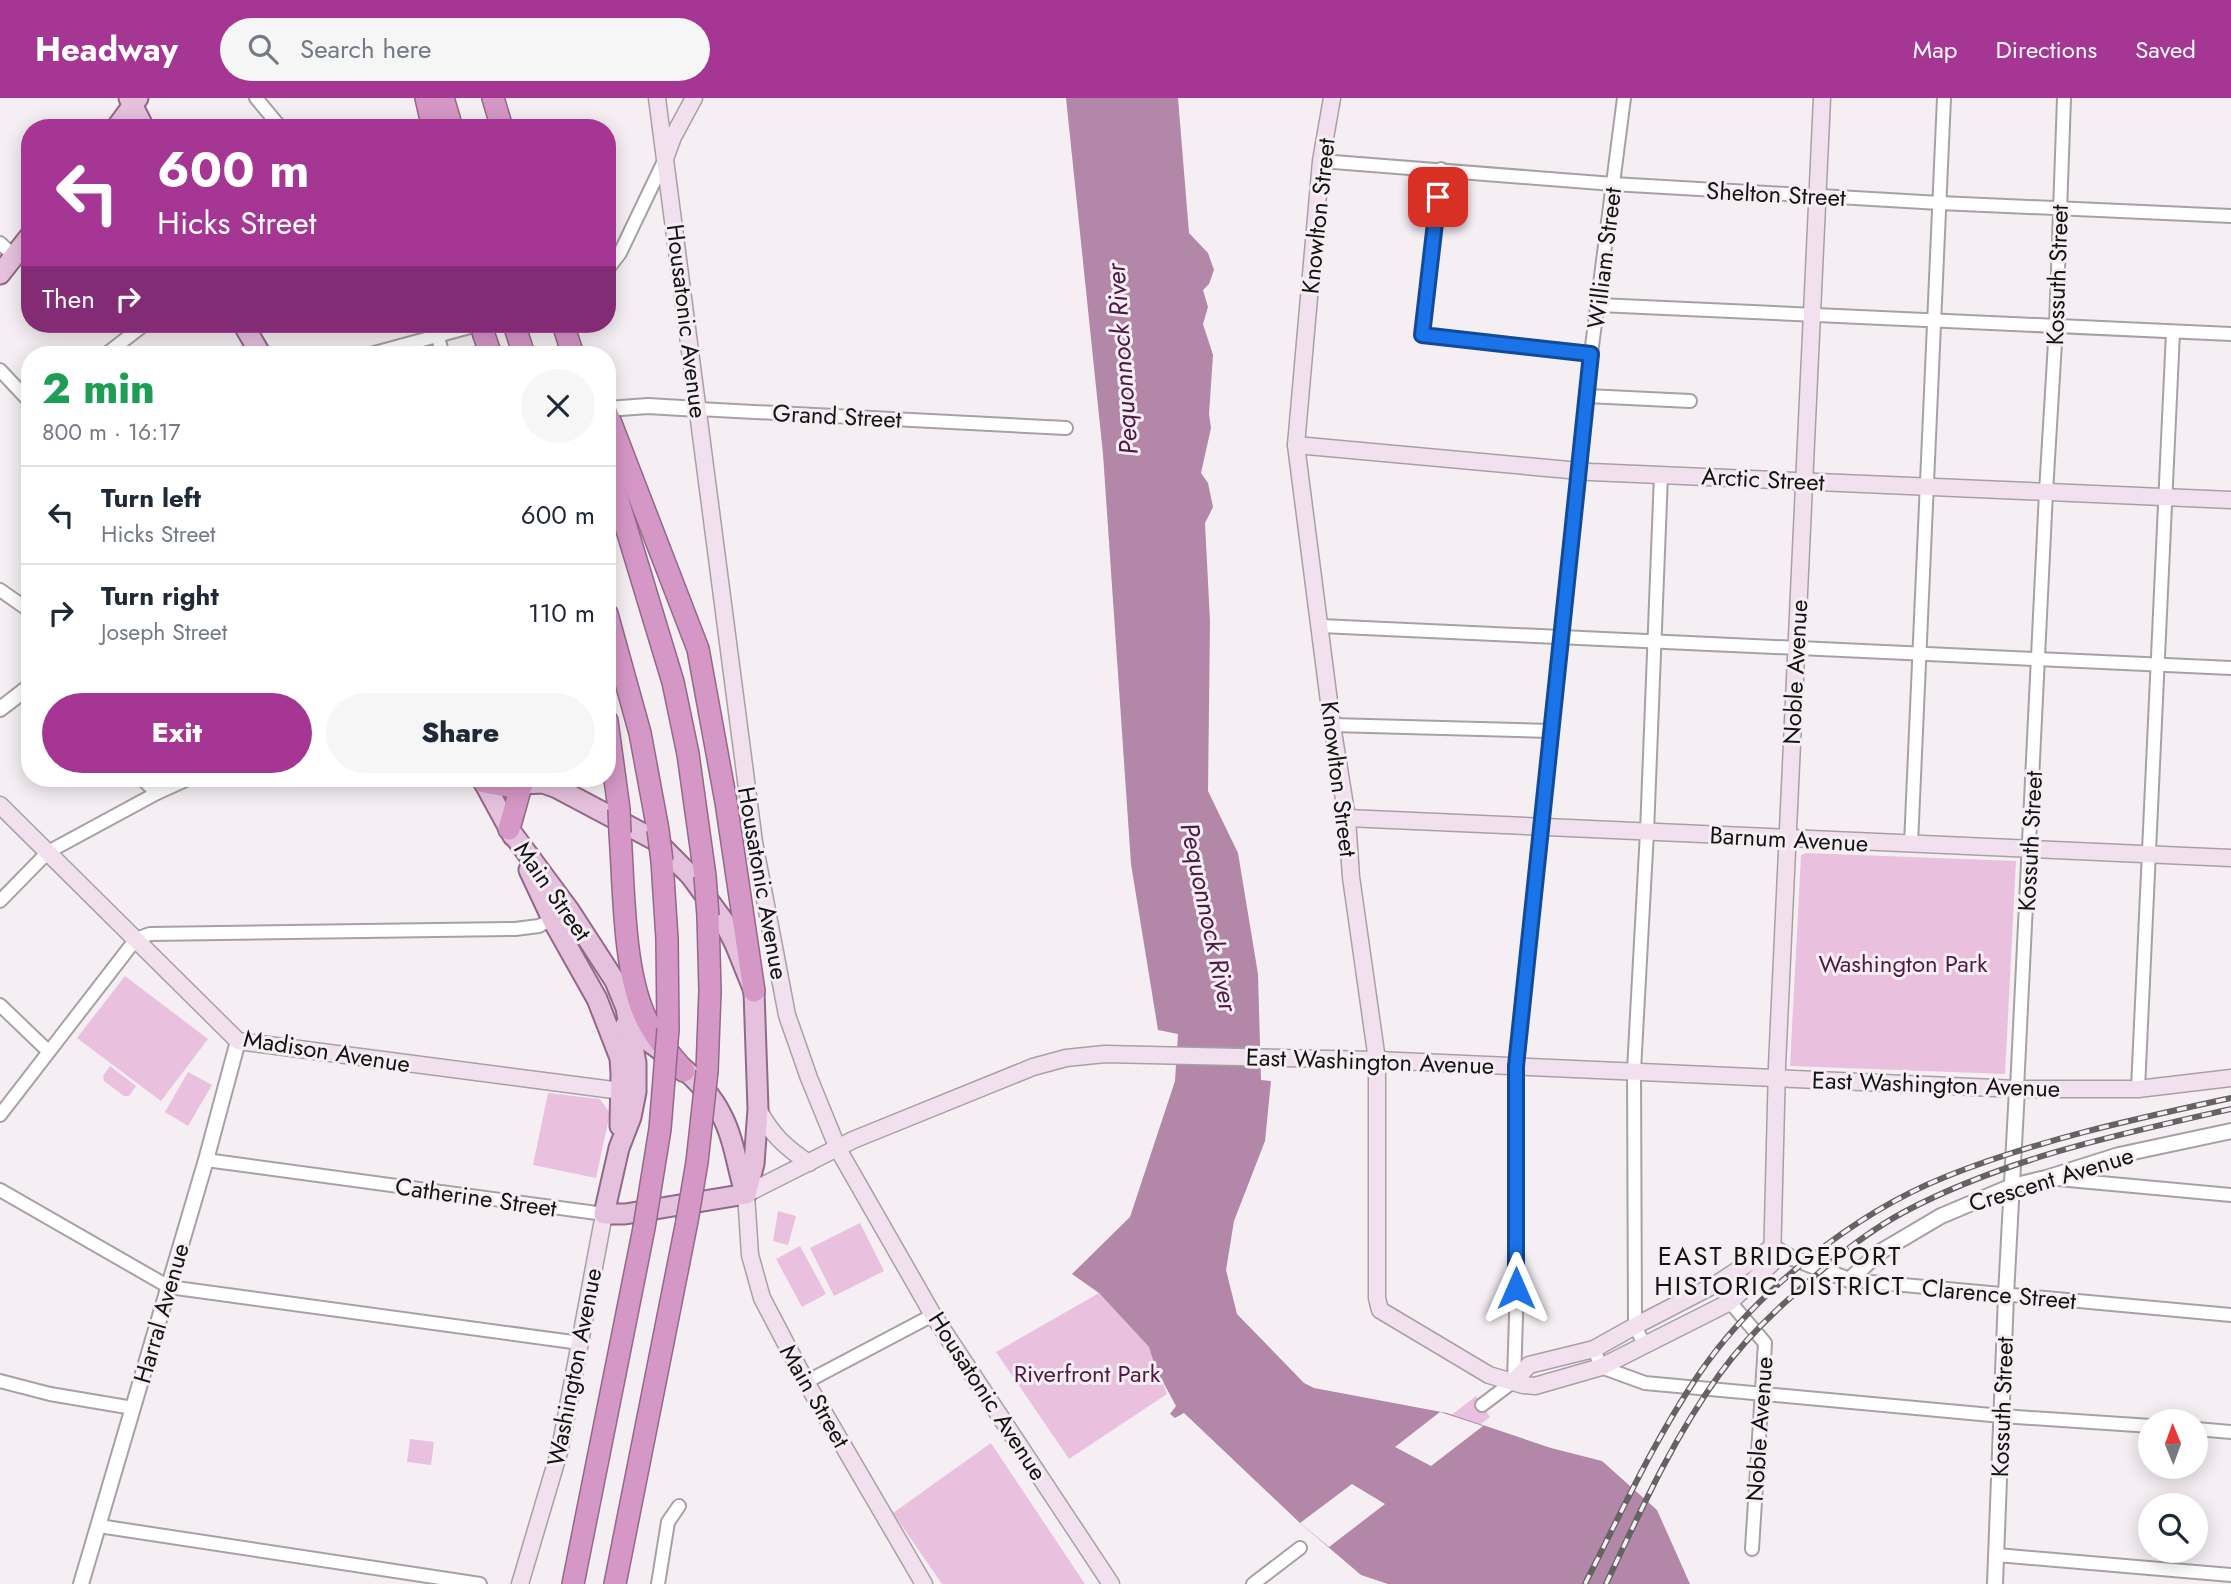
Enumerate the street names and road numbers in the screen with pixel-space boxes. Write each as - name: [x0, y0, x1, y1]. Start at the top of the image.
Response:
- street label: Knowlton Street: [1292, 136, 1344, 296]
- street label: Shelton Street: [1705, 173, 1847, 215]
- street label: William Street: [1578, 185, 1630, 331]
- street label: Kossuth Street: [2037, 204, 2077, 346]
- street label: Housatonic Avenue: [658, 222, 716, 420]
- street label: Grand Street: [772, 395, 903, 437]
- street label: Arctic Street: [1701, 458, 1826, 500]
- street label: Noble Avenue: [1774, 599, 1816, 745]
- street label: Knowlton Street: [1312, 699, 1366, 859]
- street label: Kossuth Street: [2009, 770, 2051, 912]
- street label: Housatonic Avenue: [729, 784, 797, 982]
- street label: Barnum Avenue: [1709, 817, 1869, 861]
- street label: Main Street: [506, 834, 600, 948]
- street label: Madison Avenue: [241, 1021, 413, 1081]
- street label: East Washington Avenue: [1245, 1039, 1495, 1083]
- street label: East Washington Avenue: [1811, 1062, 2061, 1106]
- street label: Crescent Avenue: [1964, 1137, 2138, 1221]
- street label: Catherine Street: [393, 1168, 559, 1226]
- street label: Harral Avenue: [124, 1239, 198, 1387]
- street label: Washington Avenue: [538, 1265, 610, 1469]
- street label: Clarence Street: [1920, 1270, 2078, 1318]
- street label: Housatonic Avenue: [920, 1305, 1056, 1487]
- street label: Kossuth Street: [1982, 1336, 2022, 1478]
- street label: Main Street: [771, 1338, 859, 1454]
- street label: Noble Avenue: [1736, 1355, 1782, 1503]

